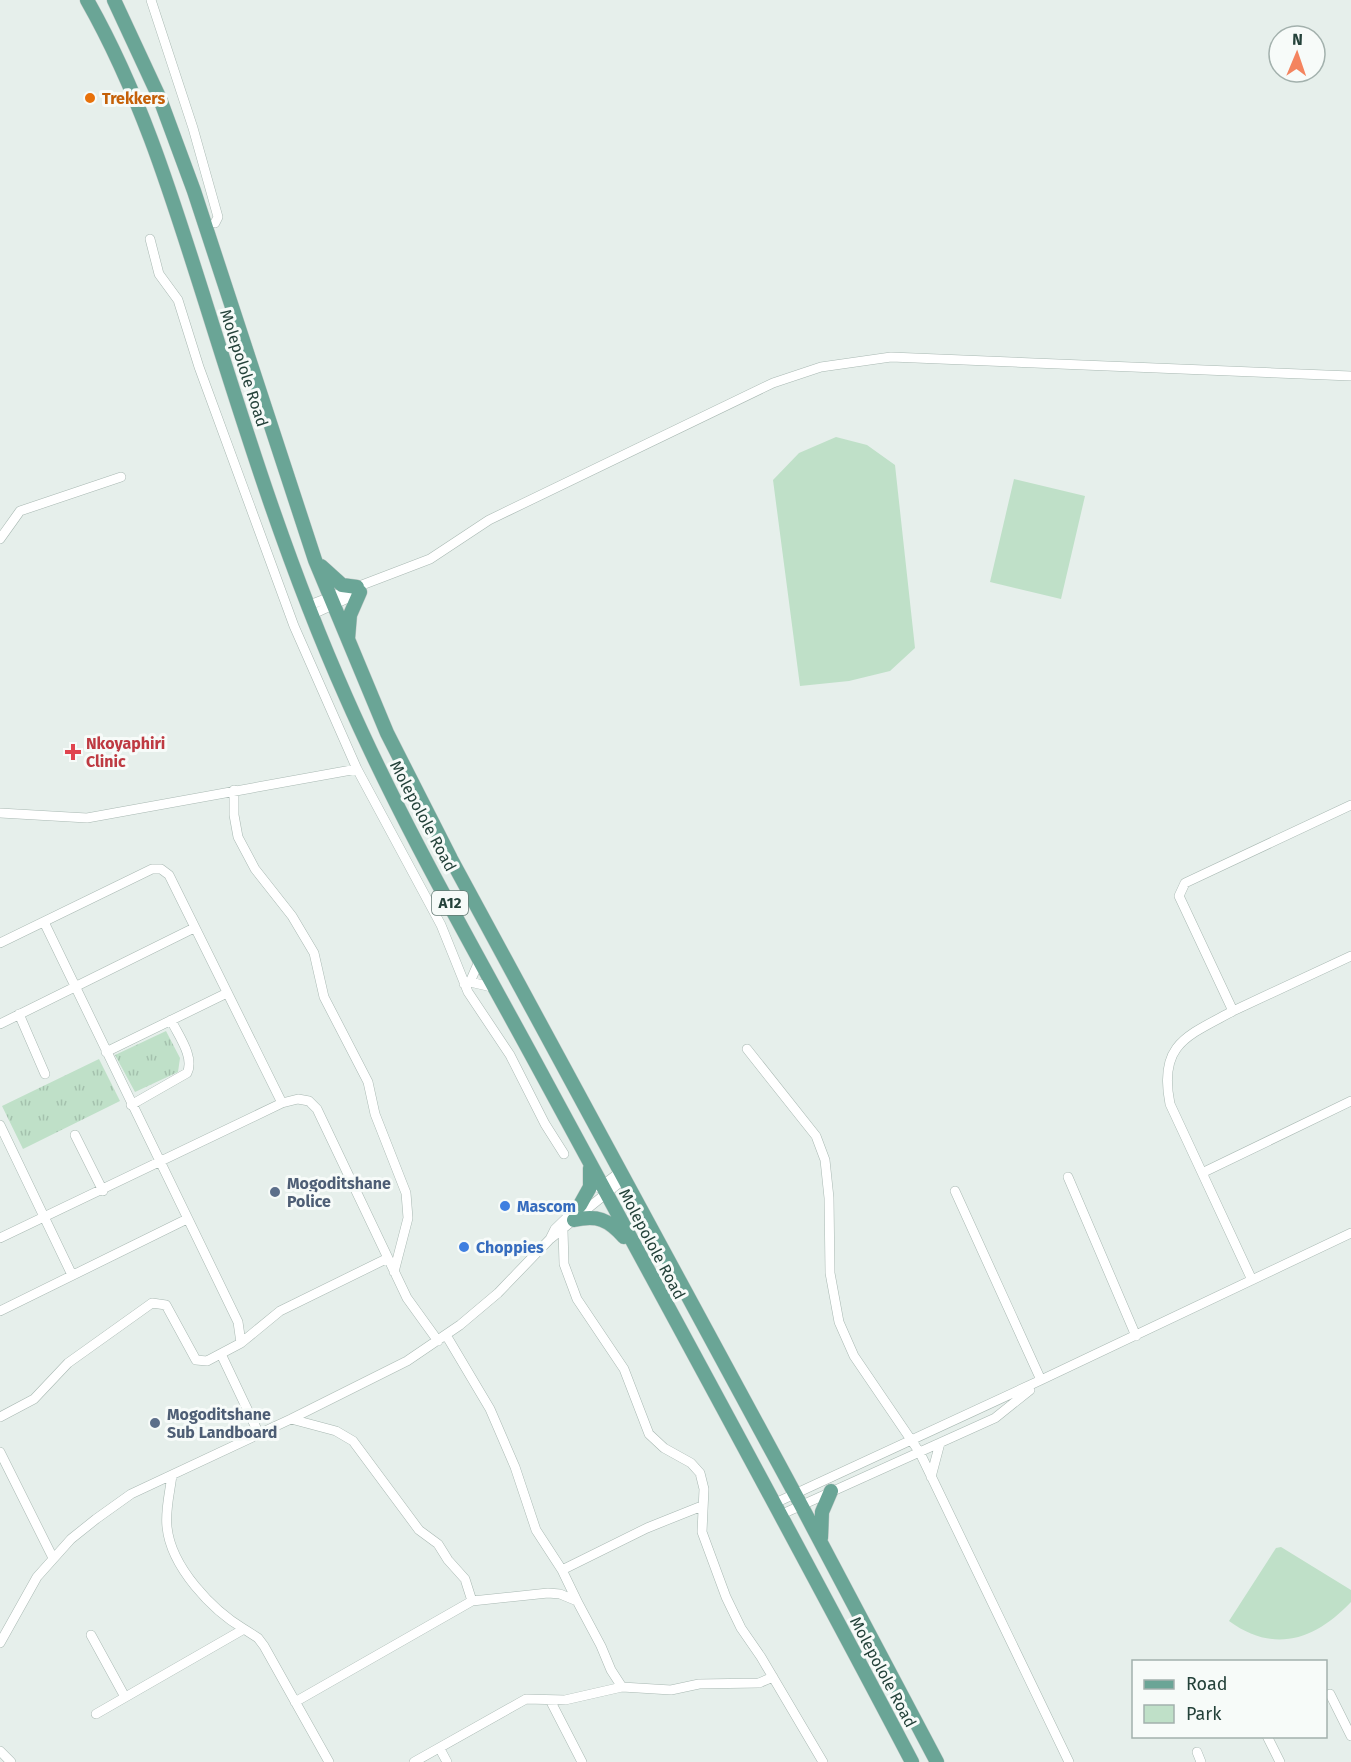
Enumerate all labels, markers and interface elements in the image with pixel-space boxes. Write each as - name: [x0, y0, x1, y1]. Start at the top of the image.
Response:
- north arrow: [1267, 24, 1327, 84]
- text: N: [1292, 30, 1303, 49]
- place label: Trekkers: [102, 89, 165, 108]
- marker: Trekkers: [83, 91, 97, 105]
- street label: Molepolole Road: [216, 307, 272, 429]
- place label: Nkoyaphiri Clinic: [86, 734, 165, 771]
- marker: Nkoyaphiri Clinic: [64, 743, 82, 761]
- street label: Molepolole Road: [386, 758, 460, 874]
- road number: A12: [432, 891, 468, 915]
- place label: Mogoditshane Police: [287, 1174, 391, 1211]
- marker: Mogoditshane Police: [268, 1185, 282, 1199]
- street label: Molepolole Road: [615, 1186, 689, 1302]
- place label: Mascom: [517, 1197, 576, 1216]
- marker: Mascom: [498, 1199, 512, 1213]
- place label: Choppies: [476, 1238, 544, 1257]
- marker: Choppies: [457, 1240, 471, 1254]
- place label: Mogoditshane Sub Landboard: [167, 1405, 277, 1442]
- marker: Mogoditshane Sub Landboard: [148, 1416, 162, 1430]
- street label: Molepolole Road: [846, 1614, 920, 1730]
- legend: [1132, 1660, 1327, 1738]
- text: Road: [1186, 1673, 1228, 1695]
- text: Park: [1186, 1703, 1222, 1725]

